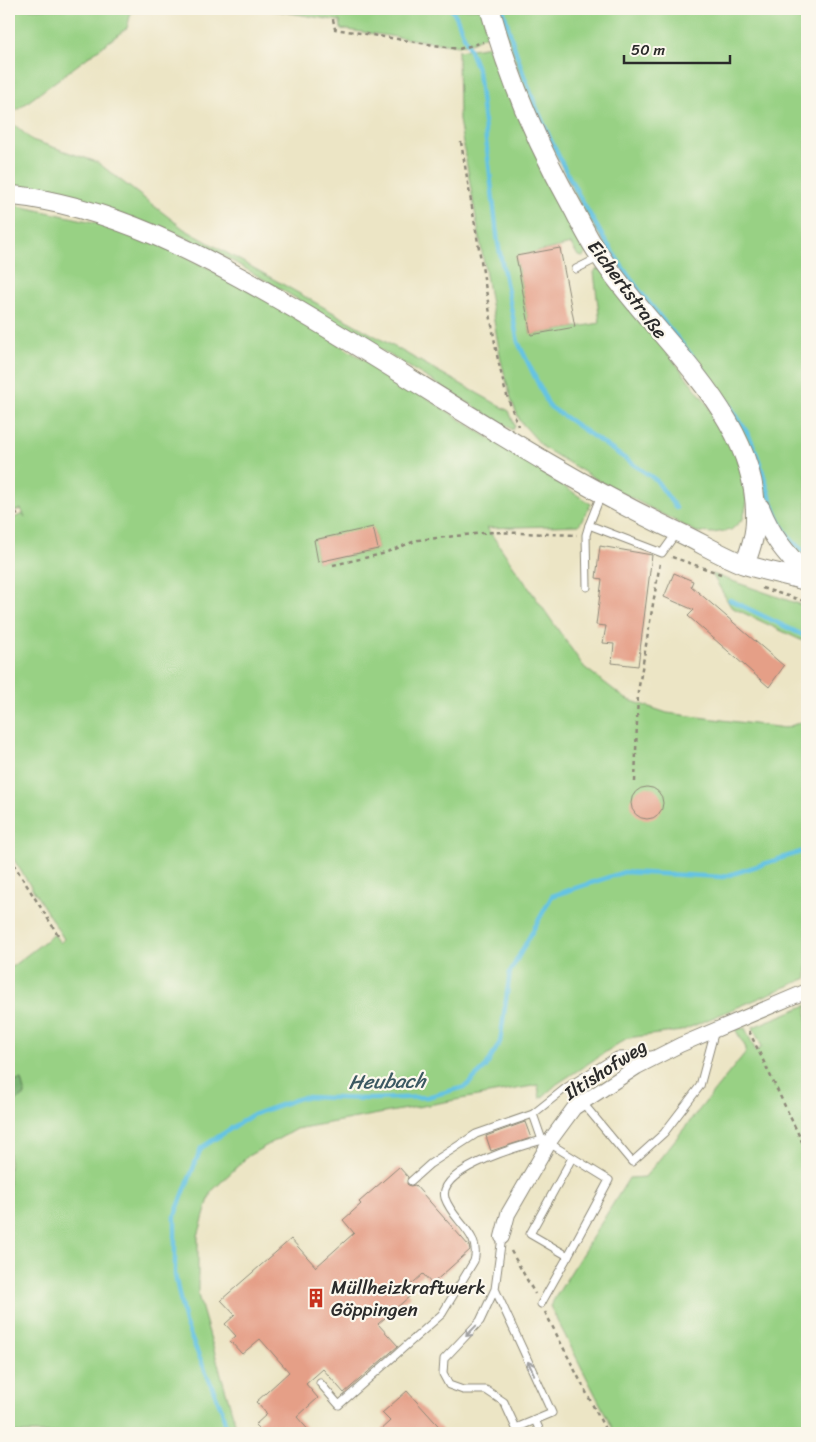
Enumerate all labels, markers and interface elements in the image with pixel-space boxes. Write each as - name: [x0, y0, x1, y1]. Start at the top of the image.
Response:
- scale bar: [624, 32, 730, 64]
- text: 50 m: [631, 37, 666, 63]
- street label: Eichertstraße: [579, 232, 676, 346]
- street label: Iltishofweg: [556, 1030, 654, 1109]
- water label: Heubach: [348, 1063, 427, 1100]
- place label: Müllheizkraftwerk Göppingen: [331, 1271, 486, 1326]
- building icon: Müllheizkraftwerk Göppingen: [305, 1287, 327, 1309]
- one-way arrow: [465, 1325, 477, 1337]
- one-way arrow: [526, 1361, 536, 1376]

